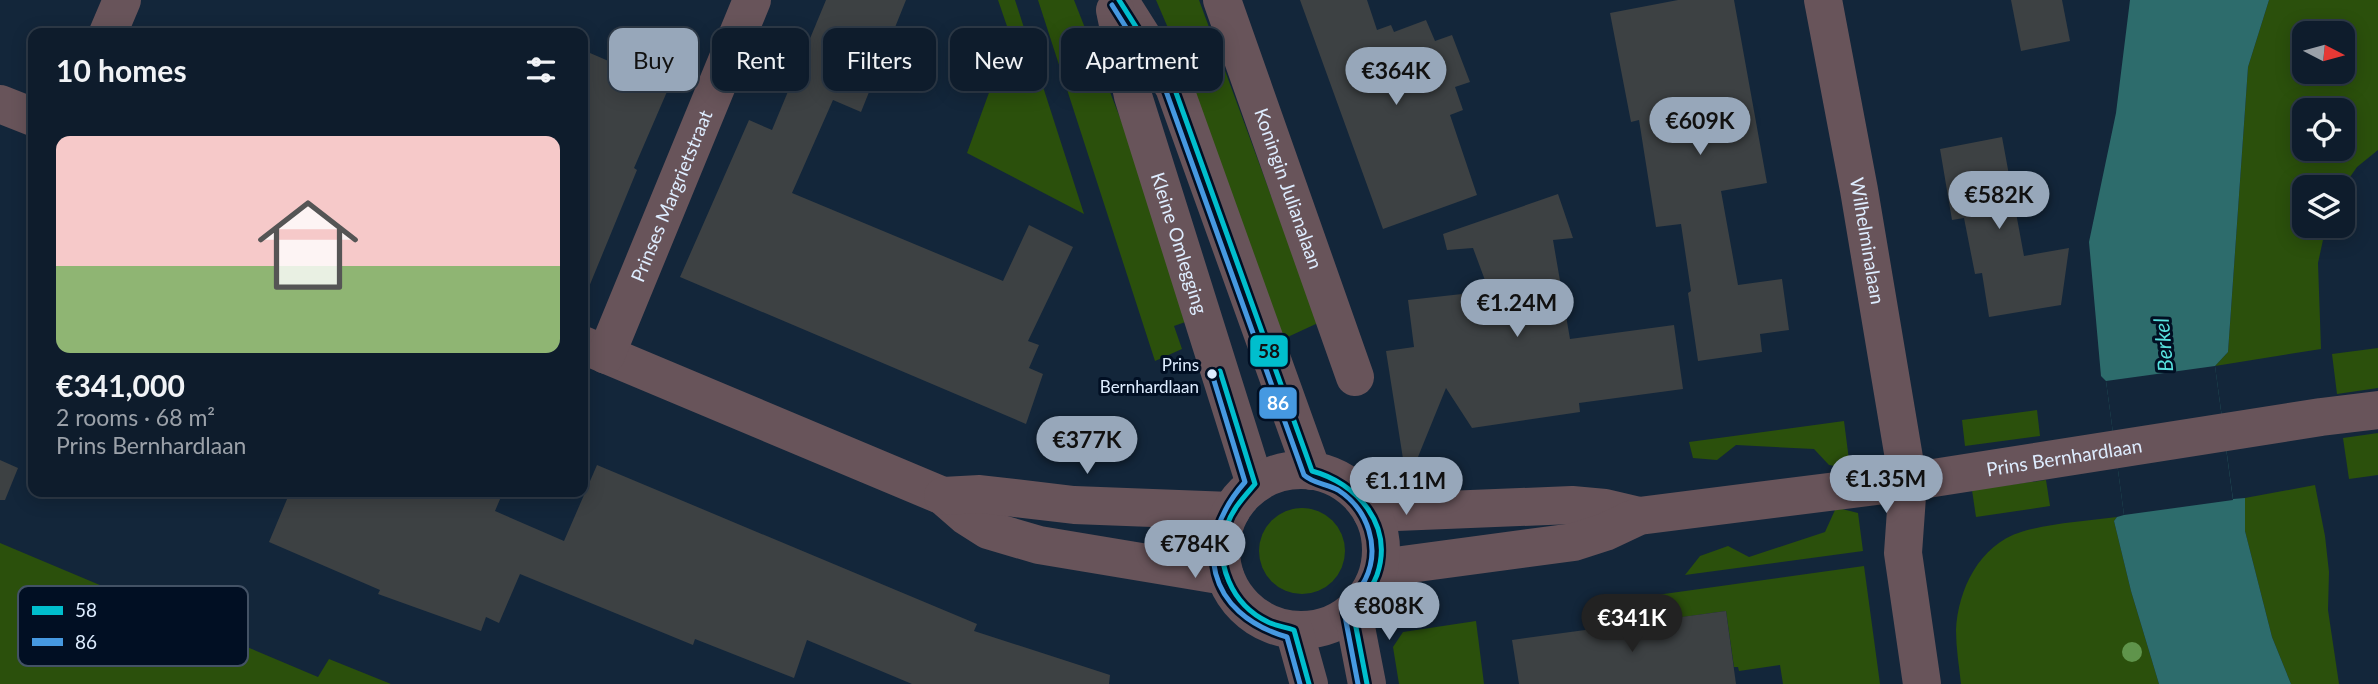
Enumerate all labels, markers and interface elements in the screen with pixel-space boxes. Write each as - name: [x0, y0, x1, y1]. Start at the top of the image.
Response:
- north arrow: [2292, 21, 2356, 84]
- map controls: [2292, 21, 2355, 238]
- chip: Buy: [609, 28, 698, 91]
- chip: Rent: [712, 28, 809, 91]
- chip: Filters: [823, 28, 936, 91]
- chip: New: [950, 28, 1047, 91]
- chip: Apartment: [1061, 28, 1223, 91]
- pin: €364K: [1347, 48, 1445, 107]
- icon: filters: [522, 51, 560, 89]
- text: 10 homes: [56, 52, 187, 88]
- text: €364K: [1361, 56, 1431, 84]
- pin: €609K: [1651, 97, 1749, 157]
- button: locate: [2292, 98, 2355, 161]
- street label: Koningin Julianalaan: [1250, 105, 1328, 272]
- street label: Prinses Margrietstraat: [625, 106, 717, 285]
- text: €609K: [1665, 106, 1735, 134]
- street label: Kleine Omlegging: [1147, 169, 1213, 317]
- pin: €582K: [1950, 172, 2048, 231]
- button: layers: [2292, 175, 2355, 238]
- street label: Wilhelminalaan: [1846, 176, 1890, 306]
- text: €582K: [1964, 180, 2034, 208]
- icon: home: [245, 182, 371, 308]
- pin: €1.24M: [1460, 280, 1574, 339]
- text: €1.24M: [1477, 288, 1557, 316]
- water label: Berkel: [2148, 317, 2177, 373]
- line badge: 58: [1249, 334, 1289, 368]
- text: 58: [1258, 339, 1280, 362]
- place label: Prins Bernhardlaan: [1100, 354, 1199, 397]
- text: €341,000: [56, 367, 185, 403]
- marker: Prins Bernhardlaan: [1205, 367, 1219, 381]
- line badge: 86: [1258, 386, 1298, 420]
- text: 86: [1267, 391, 1289, 414]
- text: 2 rooms · 68 m²: [56, 403, 215, 431]
- pin: €377K: [1038, 416, 1136, 476]
- text: €377K: [1052, 425, 1122, 453]
- text: Prins Bernhardlaan: [56, 431, 246, 459]
- street label: Prins Bernhardlaan: [1984, 433, 2144, 481]
- pin: €1.35M: [1829, 456, 1943, 515]
- pin: €1.11M: [1349, 458, 1463, 517]
- text: €1.35M: [1846, 464, 1926, 492]
- text: €1.11M: [1366, 466, 1446, 494]
- pin: €784K: [1146, 520, 1244, 580]
- text: €784K: [1160, 529, 1230, 557]
- pin: €808K: [1340, 582, 1438, 642]
- legend: [18, 586, 248, 666]
- text: €808K: [1354, 591, 1424, 619]
- pin: €341K: [1583, 594, 1681, 654]
- text: 58: [75, 598, 97, 621]
- text: €341K: [1597, 603, 1667, 631]
- text: 86: [75, 630, 97, 653]

